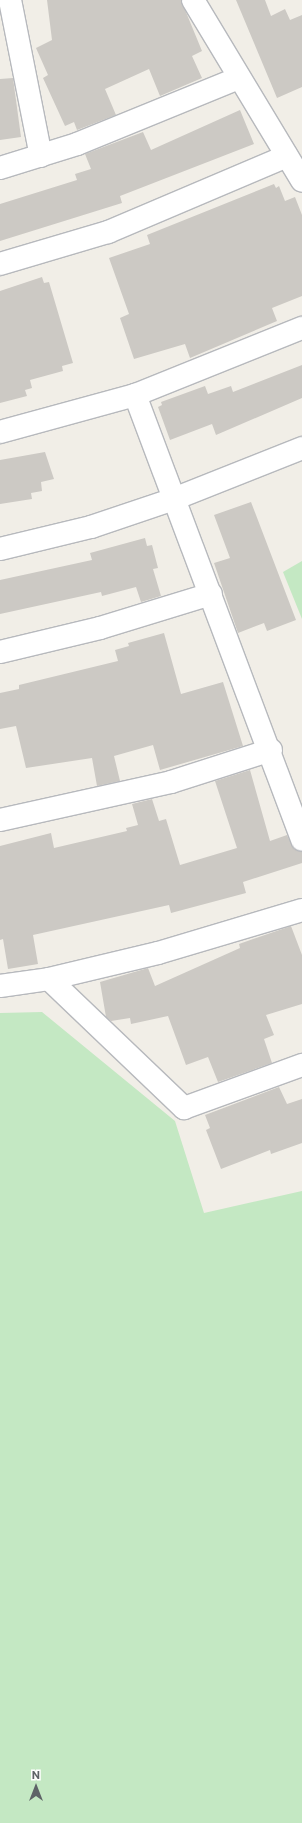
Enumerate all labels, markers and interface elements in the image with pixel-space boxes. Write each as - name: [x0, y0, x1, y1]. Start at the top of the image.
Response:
- north arrow: [16, 1767, 56, 1807]
- text: N: [32, 1768, 40, 1781]

